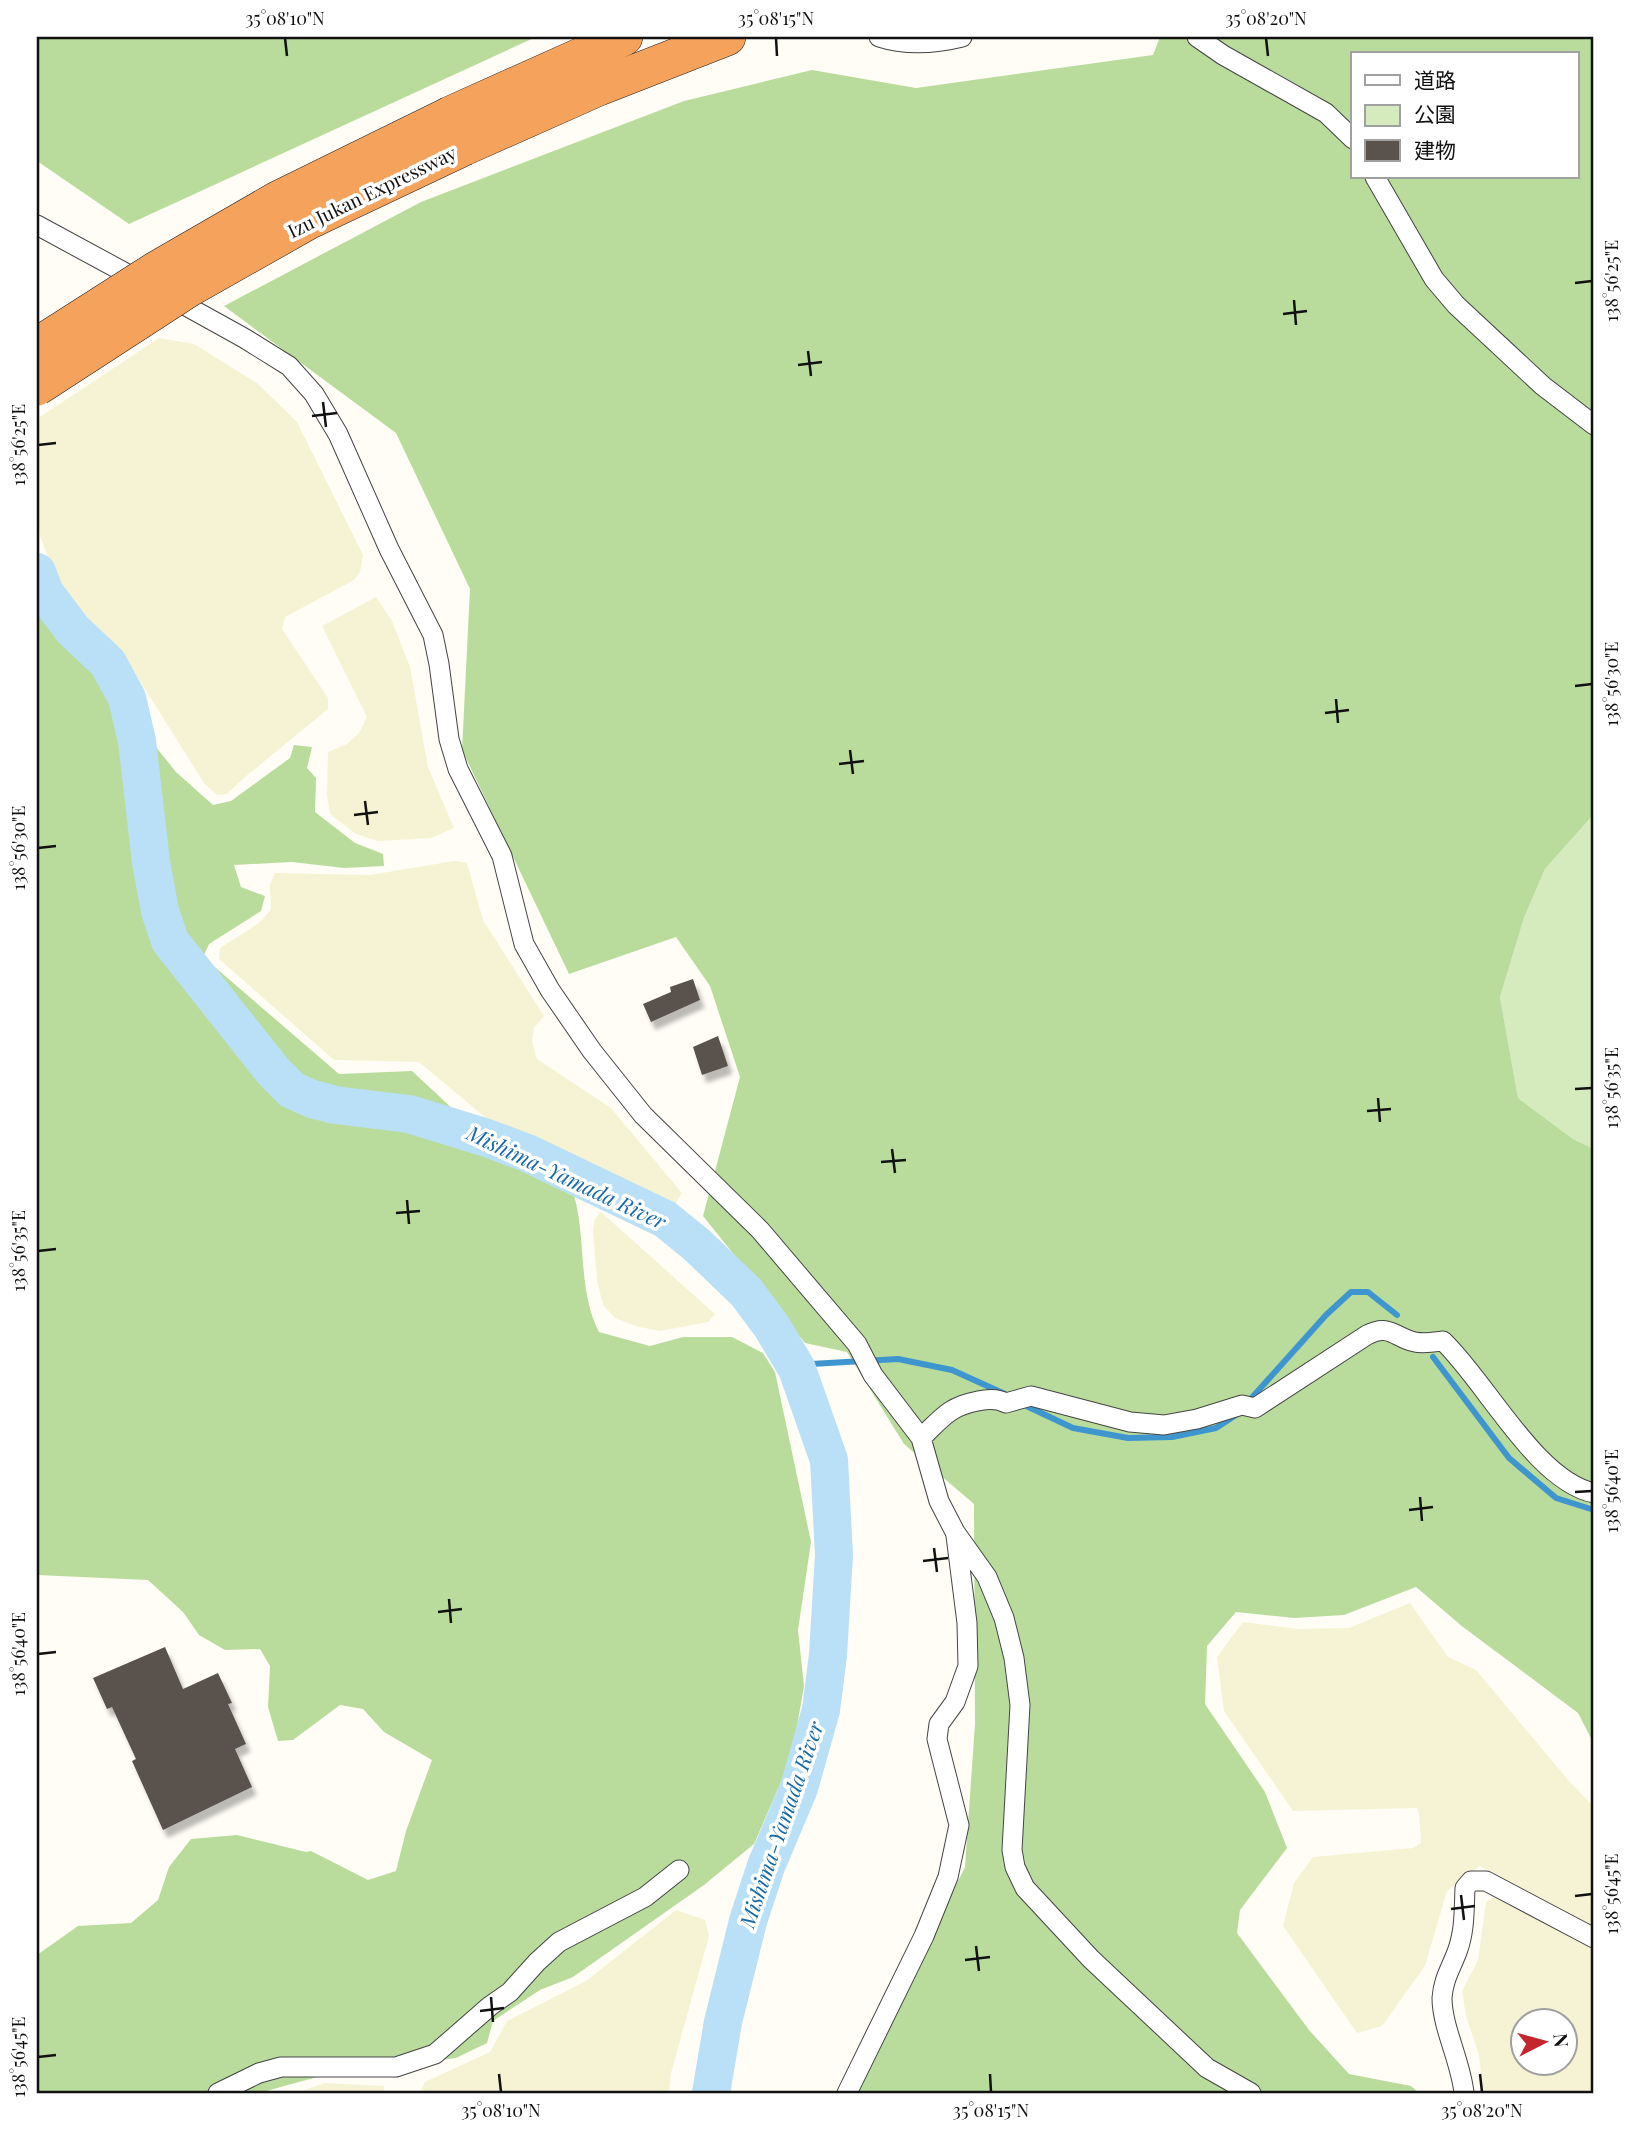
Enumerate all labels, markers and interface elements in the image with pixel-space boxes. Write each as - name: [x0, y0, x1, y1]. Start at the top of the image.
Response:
- text: 35°08'10"N: [245, 6, 325, 30]
- text: 35°08'15"N: [738, 6, 814, 30]
- text: 35°08'20"N: [1225, 6, 1307, 30]
- legend: [1351, 52, 1578, 178]
- text: 道路: [1414, 65, 1456, 93]
- text: 公園: [1414, 99, 1456, 127]
- text: 建物: [1414, 135, 1456, 163]
- street label: Izu Jukan Expressway: [283, 139, 461, 243]
- text: 138°56'25"E: [1599, 240, 1623, 322]
- text: 138°56'25"E: [6, 404, 30, 486]
- text: 138°56'30"E: [1599, 642, 1623, 726]
- text: 138°56'30"E: [6, 806, 30, 890]
- text: 138°56'35"E: [1599, 1047, 1623, 1129]
- water label: Mishima-Yamada River: [462, 1117, 672, 1235]
- text: 138°56'35"E: [6, 1210, 30, 1292]
- text: 138°56'40"E: [1599, 1449, 1623, 1533]
- text: 138°56'40"E: [6, 1612, 30, 1696]
- water label: Mishima-Yamada River: [731, 1717, 829, 1932]
- text: 138°56'45"E: [1599, 1853, 1623, 1935]
- north arrow: [1508, 2008, 1578, 2078]
- text: 138°56'45"E: [6, 2016, 30, 2098]
- text: N: [1548, 2032, 1576, 2049]
- text: 35°08'10"N: [461, 2098, 541, 2122]
- text: 35°08'15"N: [953, 2098, 1029, 2122]
- text: 35°08'20"N: [1441, 2098, 1523, 2122]

